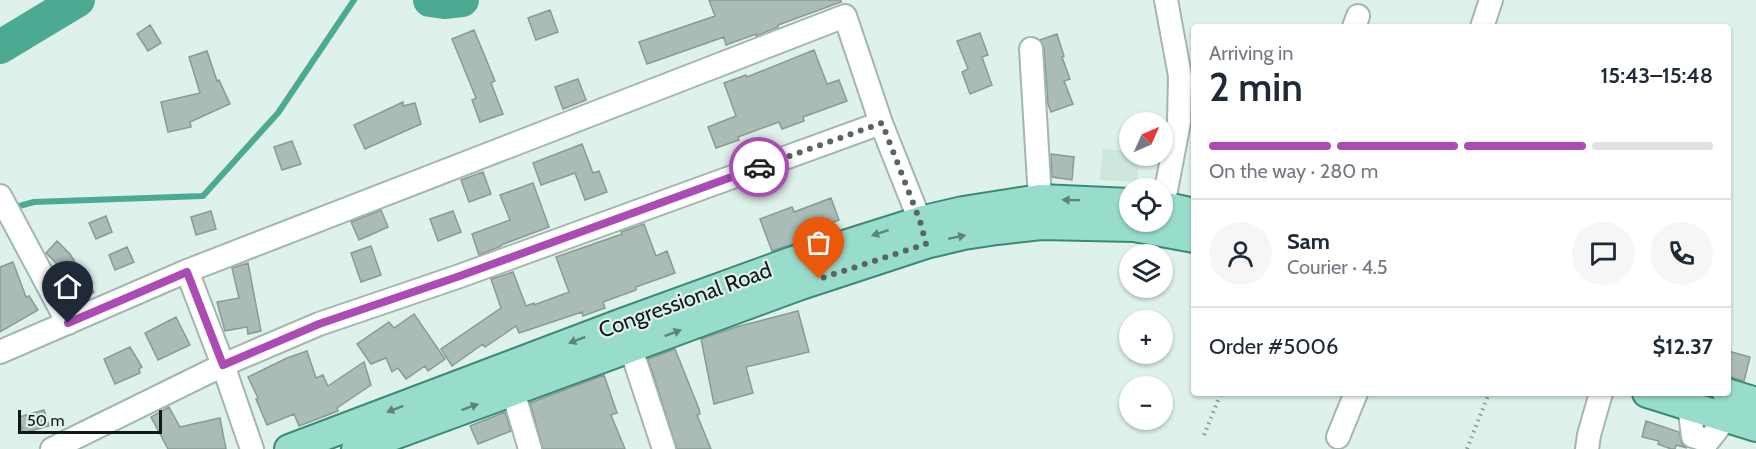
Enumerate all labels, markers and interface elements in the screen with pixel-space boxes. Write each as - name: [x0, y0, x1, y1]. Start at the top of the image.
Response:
- text: Arriving in: [1209, 41, 1293, 65]
- text: 15:43–15:48: [1601, 62, 1713, 89]
- text: 2 min: [1209, 63, 1303, 111]
- north arrow: [1119, 112, 1173, 166]
- map controls: [1119, 112, 1173, 430]
- courier: [729, 137, 789, 197]
- icon: car: [743, 151, 776, 184]
- text: On the way · 280 m: [1209, 159, 1378, 183]
- button: locate: [1119, 178, 1173, 232]
- one-way arrow: [1062, 195, 1081, 205]
- pin: [793, 217, 844, 279]
- button: person: [1209, 222, 1272, 285]
- button: chat: [1572, 222, 1635, 285]
- button: phone: [1650, 222, 1713, 285]
- icon: bag: [802, 226, 835, 259]
- text: Sam: [1287, 228, 1330, 255]
- one-way arrow: [871, 229, 889, 238]
- one-way arrow: [948, 231, 966, 241]
- button: layers: [1119, 244, 1173, 298]
- text: Courier · 4.5: [1287, 255, 1388, 279]
- street label: Congressional Road: [595, 256, 775, 344]
- pin: [42, 261, 93, 323]
- icon: home: [51, 270, 84, 303]
- button: +: [1119, 310, 1173, 364]
- one-way arrow: [665, 328, 683, 338]
- text: Order #5006: [1209, 333, 1338, 360]
- text: $12.37: [1653, 333, 1713, 360]
- one-way arrow: [568, 335, 586, 345]
- button: −: [1119, 376, 1173, 430]
- one-way arrow: [462, 402, 480, 412]
- one-way arrow: [386, 405, 404, 414]
- scale bar: [18, 407, 162, 434]
- text: 50 m: [27, 411, 64, 430]

